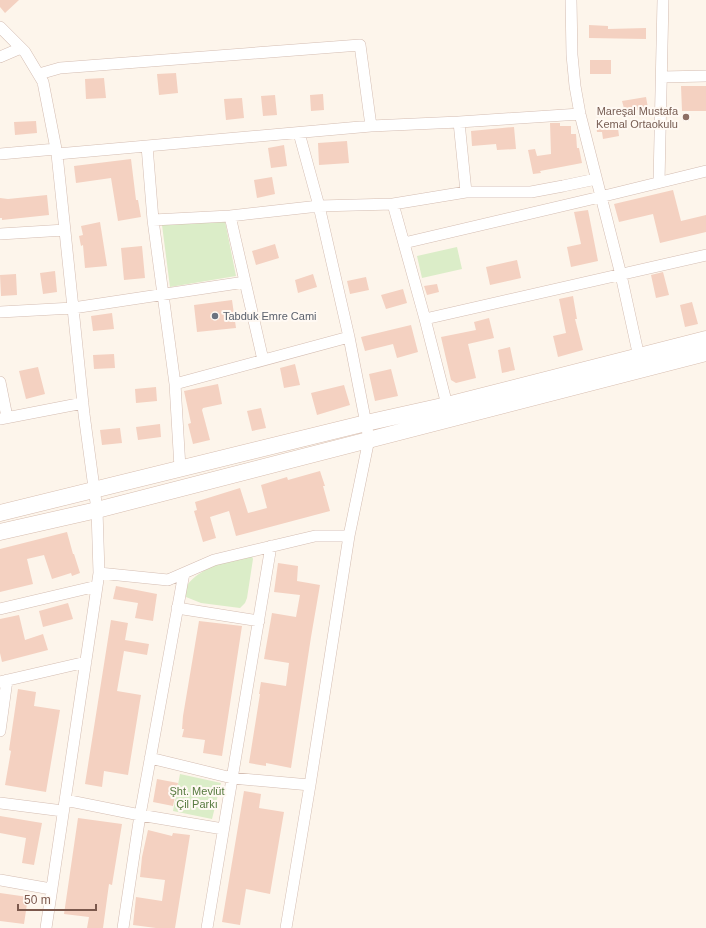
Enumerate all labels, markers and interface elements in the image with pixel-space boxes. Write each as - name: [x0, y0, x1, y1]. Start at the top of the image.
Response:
- place label: Mareşal Mustafa Kemal Ortaokulu: [596, 105, 679, 130]
- marker: Mareşal Mustafa Kemal Ortaokulu: [681, 112, 691, 122]
- place label: Tabduk Emre Cami: [223, 310, 317, 322]
- marker: Tabduk Emre Cami: [210, 311, 220, 321]
- park label: Şht. Mevlüt Çil Parkı: [169, 785, 225, 810]
- scale bar: [18, 886, 96, 912]
- text: 50 m: [24, 893, 51, 907]

